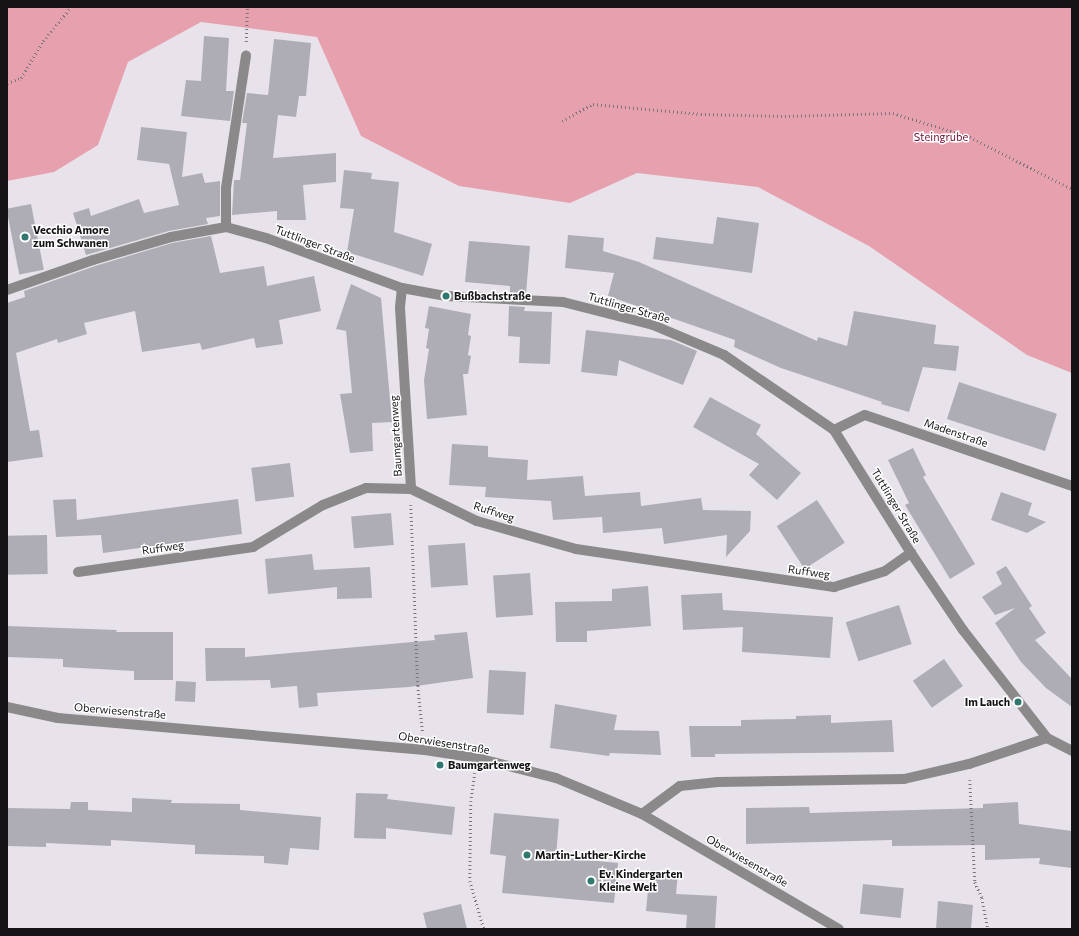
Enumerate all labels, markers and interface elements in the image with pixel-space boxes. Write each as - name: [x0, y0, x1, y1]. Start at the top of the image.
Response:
- park label: Steingrube: [914, 130, 968, 144]
- street label: Tuttlinger Straße: [273, 223, 357, 265]
- place label: Vecchio Amore zum Schwanen: [33, 224, 109, 250]
- marker: Vecchio Amore zum Schwanen: [20, 232, 30, 242]
- place label: Bußbachstraße: [454, 289, 531, 303]
- street label: Tuttlinger Straße: [586, 290, 672, 326]
- marker: Bußbachstraße: [441, 291, 451, 301]
- street label: Baumgartenweg: [387, 395, 405, 477]
- street label: Madenstraße: [922, 416, 990, 450]
- street label: Tuttlinger Straße: [869, 466, 923, 546]
- street label: Ruffweg: [472, 499, 516, 525]
- street label: Ruffweg: [141, 539, 185, 557]
- street label: Ruffweg: [787, 563, 831, 581]
- place label: Im Lauch: [965, 695, 1010, 709]
- marker: Im Lauch: [1013, 697, 1023, 707]
- street label: Oberwiesenstraße: [73, 700, 167, 722]
- street label: Oberwiesenstraße: [397, 729, 491, 757]
- place label: Baumgartenweg: [448, 758, 531, 772]
- marker: Baumgartenweg: [435, 760, 445, 770]
- street label: Oberwiesenstraße: [704, 832, 790, 890]
- place label: Martin-Luther-Kirche: [535, 848, 646, 862]
- marker: Martin-Luther-Kirche: [522, 850, 532, 860]
- place label: Ev. Kindergarten Kleine Welt: [599, 868, 683, 894]
- marker: Ev. Kindergarten Kleine Welt: [586, 876, 596, 886]

